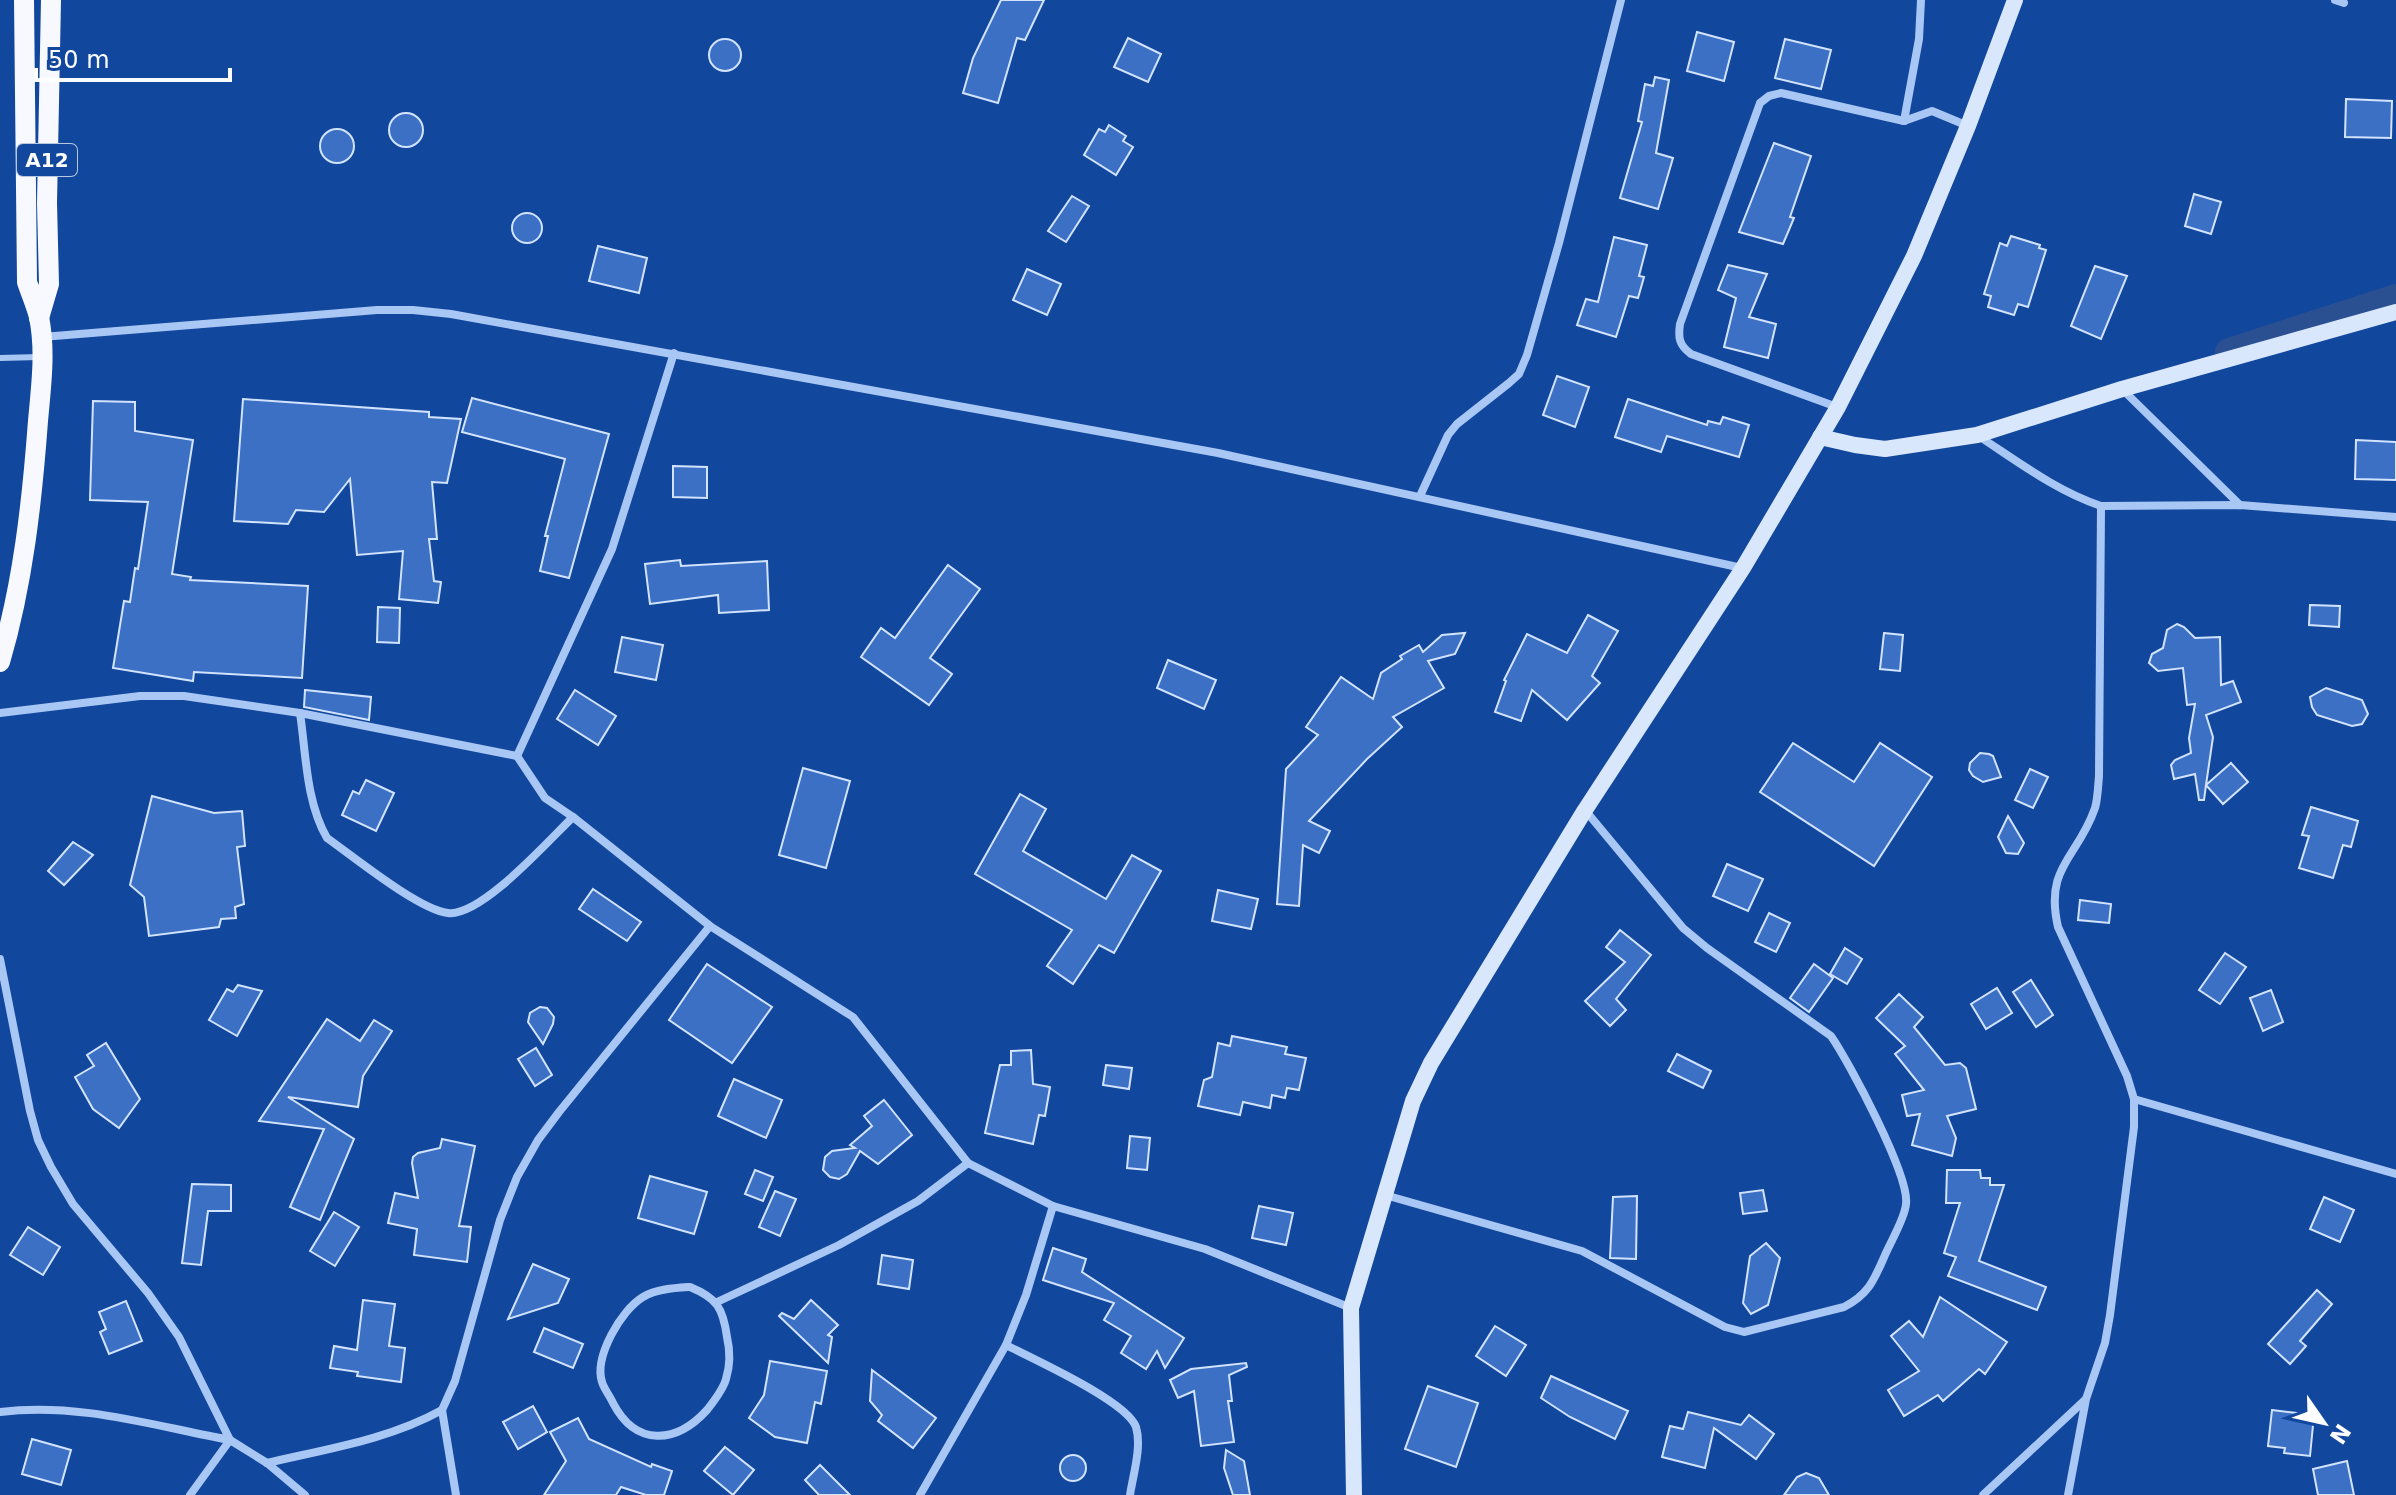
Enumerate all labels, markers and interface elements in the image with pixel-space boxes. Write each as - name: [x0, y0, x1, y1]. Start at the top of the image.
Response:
- scale bar: [36, 32, 230, 82]
- text: 50 m: [48, 46, 110, 74]
- road number: A12: [17, 144, 77, 176]
- north arrow: [2284, 1383, 2364, 1463]
- text: N: [2325, 1419, 2356, 1449]

